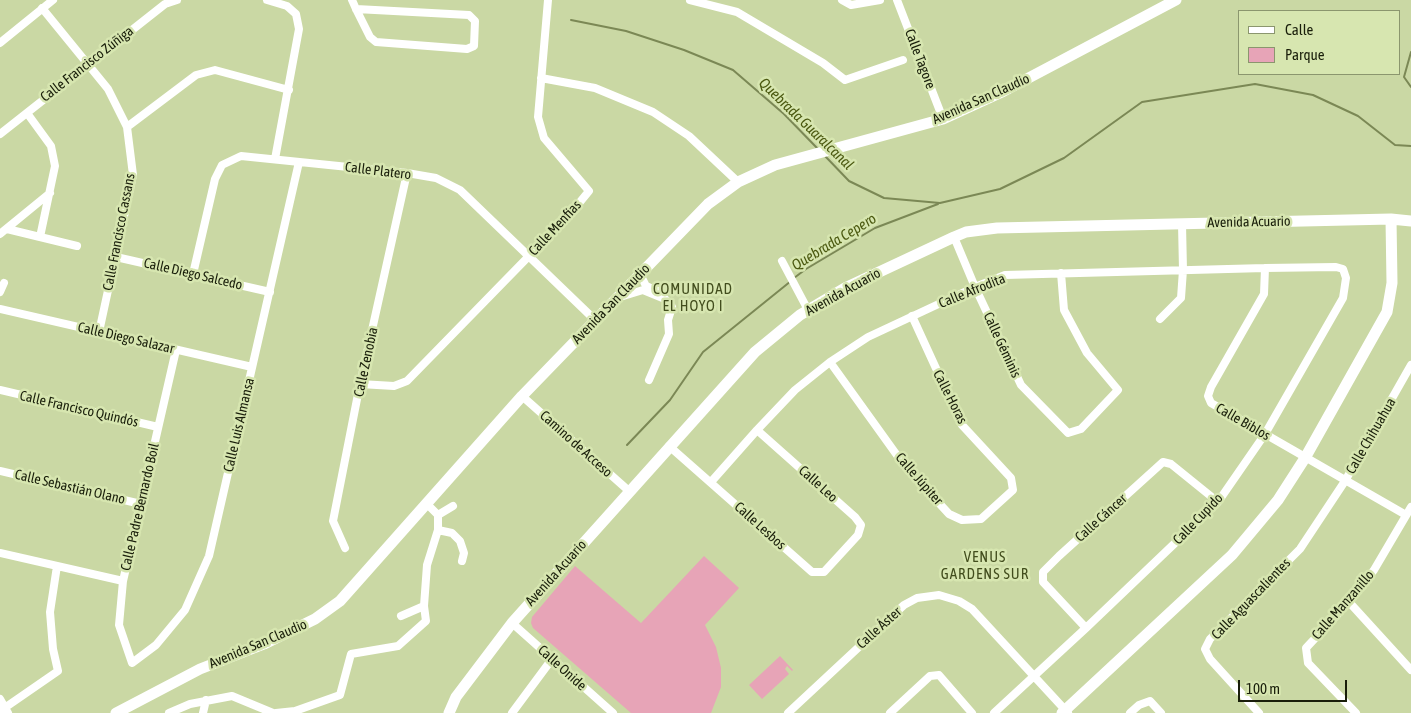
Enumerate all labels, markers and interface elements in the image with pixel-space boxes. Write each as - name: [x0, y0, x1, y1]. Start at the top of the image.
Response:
- legend: [1238, 10, 1401, 75]
- text: Calle: [1285, 21, 1313, 38]
- street label: Calle Francisco Zúñiga: [37, 23, 137, 105]
- street label: Calle Tagore: [901, 27, 939, 91]
- text: Parque: [1285, 46, 1325, 63]
- street label: Avenida San Claudio: [930, 70, 1032, 128]
- water label: Quebrada Guaralcanal: [755, 74, 857, 174]
- street label: Calle Platero: [344, 159, 412, 183]
- street label: Calle Francisco Cassans: [99, 172, 139, 292]
- street label: Calle Menfias: [525, 197, 585, 259]
- water label: Quebrada Cepero: [788, 210, 880, 274]
- street label: Avenida Acuario: [1207, 213, 1291, 231]
- street label: Calle Diego Salcedo: [142, 254, 244, 294]
- street label: Avenida San Claudio: [569, 260, 653, 348]
- street label: Avenida Acuario: [803, 264, 883, 320]
- street label: Calle Afrodita: [936, 270, 1008, 312]
- district label: COMUNIDAD EL HOYO I: [652, 280, 734, 315]
- street label: Calle Géminis: [980, 310, 1024, 380]
- street label: Calle Diego Salazar: [76, 319, 176, 357]
- street label: Calle Zenobia: [350, 326, 382, 398]
- street label: Calle Horas: [929, 367, 971, 427]
- street label: Calle Luis Almansa: [220, 376, 258, 474]
- street label: Calle Francisco Quindós: [18, 387, 140, 431]
- street label: Calle Chihuahua: [1343, 395, 1399, 477]
- street label: Calle Biblos: [1213, 400, 1273, 444]
- street label: Camino de Acceso: [536, 407, 616, 481]
- street label: Calle Padre Bernardo Boil: [117, 442, 163, 572]
- street label: Calle Júpiter: [892, 449, 946, 509]
- street label: Calle Leo: [795, 462, 841, 506]
- street label: Calle Sebastián Olano: [13, 466, 127, 508]
- street label: Calle Cáncer: [1072, 490, 1130, 546]
- street label: Calle Cupido: [1170, 490, 1226, 548]
- street label: Calle Lesbos: [731, 499, 789, 553]
- street label: Avenida Acuario: [522, 536, 590, 610]
- district label: VENUS GARDENS SUR: [939, 548, 1031, 583]
- street label: Calle Aguascalientes: [1208, 555, 1294, 643]
- street label: Calle Manzanillo: [1308, 567, 1378, 643]
- street label: Calle Áster: [853, 604, 905, 652]
- street label: Avenida San Claudio: [207, 616, 309, 672]
- street label: Calle Onide: [534, 642, 590, 694]
- scale bar: [1241, 670, 1350, 702]
- text: 100 m: [1246, 680, 1280, 697]

